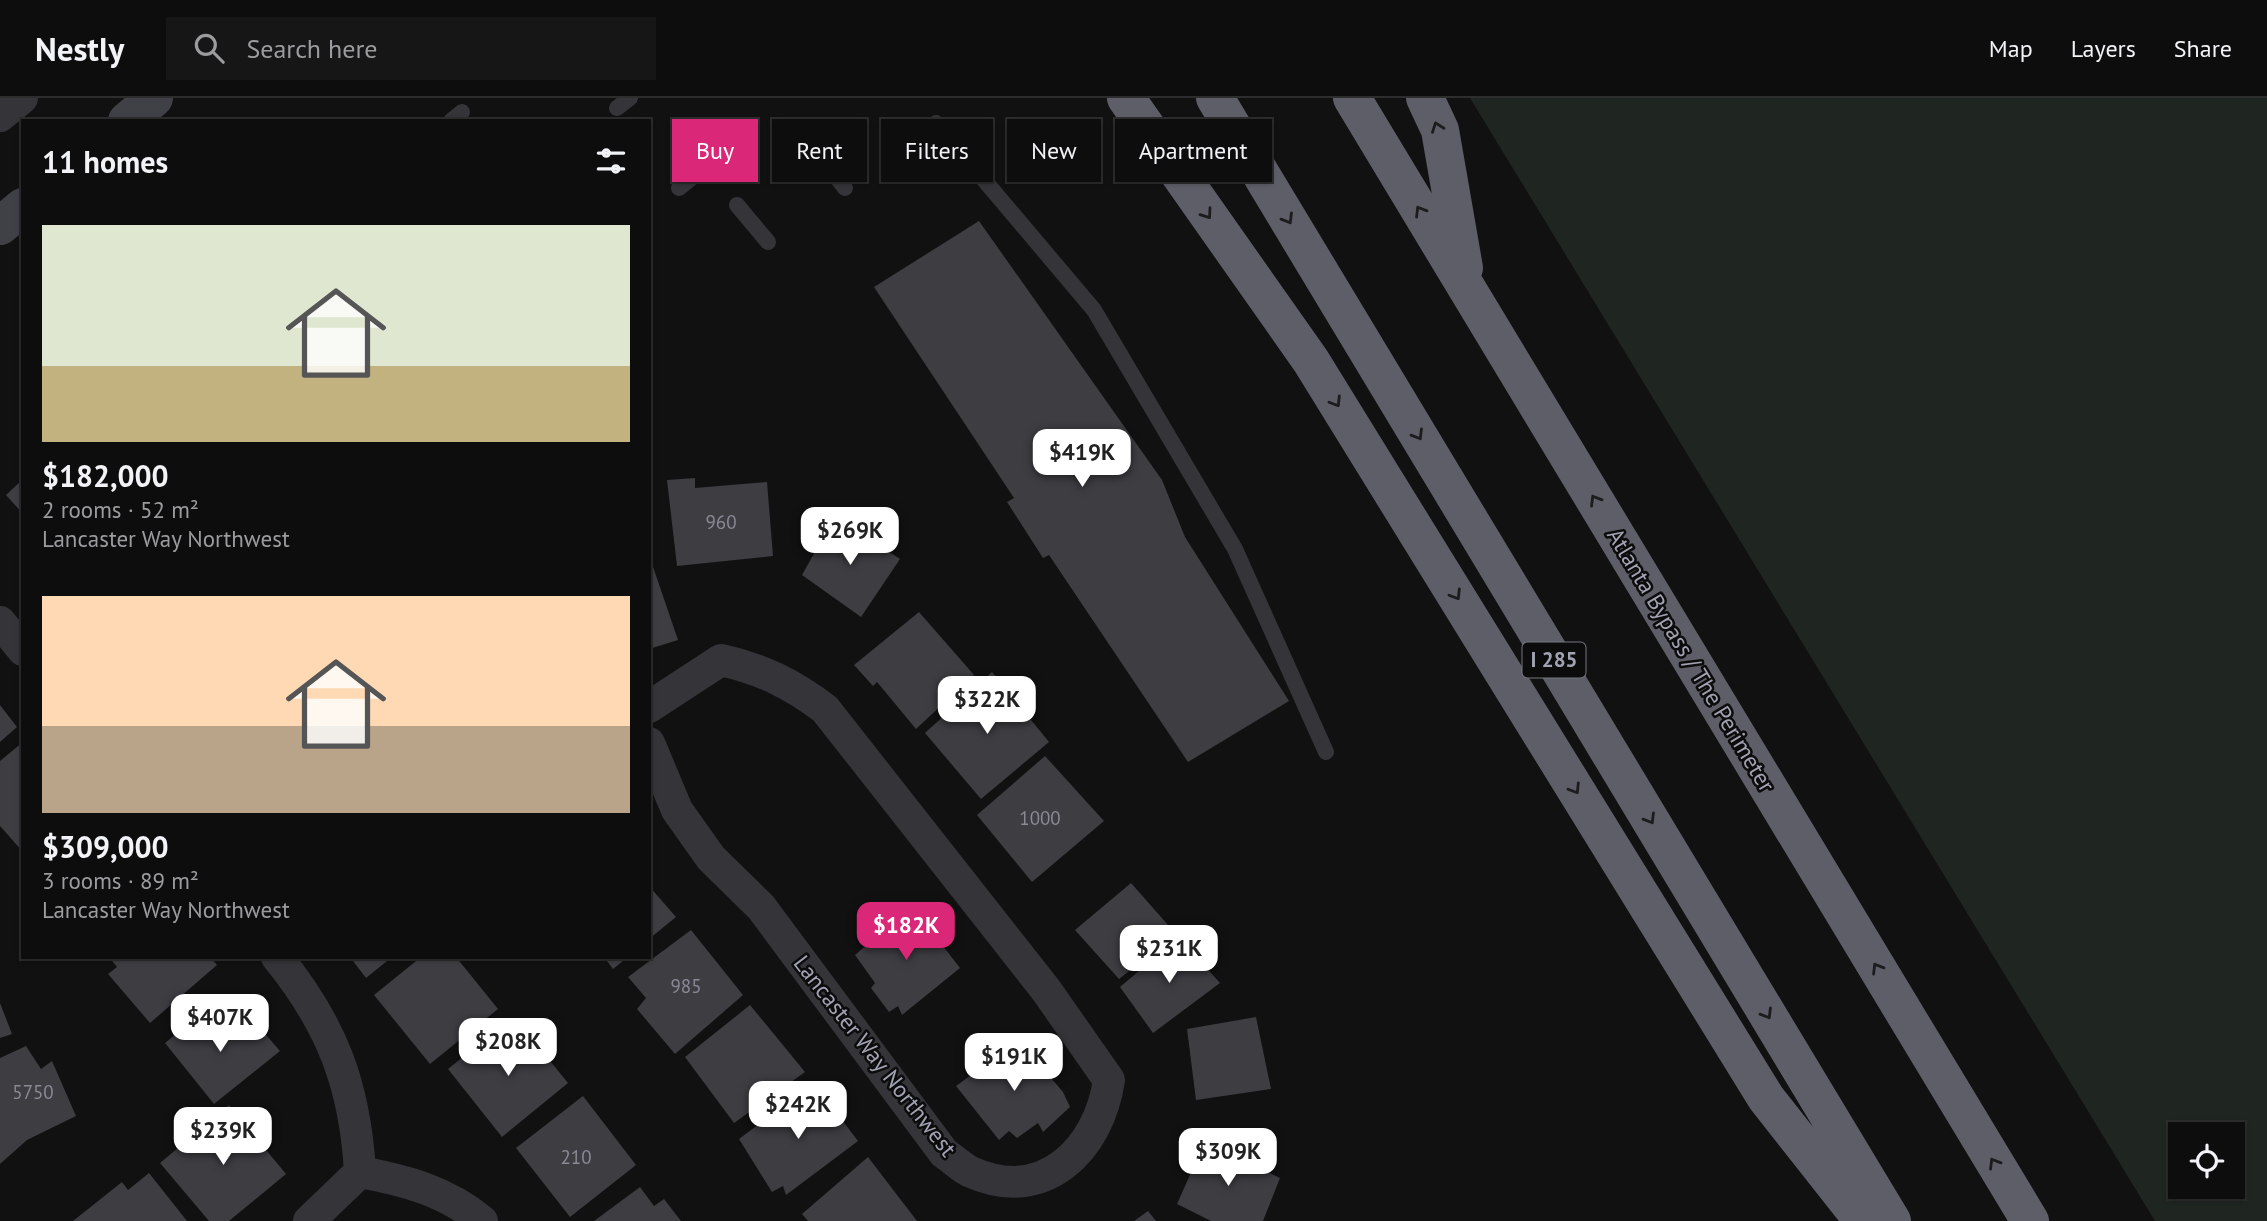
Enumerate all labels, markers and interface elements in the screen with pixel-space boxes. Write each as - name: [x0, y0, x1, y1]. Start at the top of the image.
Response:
- search box: [166, 17, 656, 80]
- text: Nestly: [35, 27, 124, 70]
- icon: search: [190, 29, 228, 67]
- text: Search here: [246, 32, 378, 65]
- text: Map: [1989, 33, 2033, 64]
- text: Layers: [2071, 33, 2136, 64]
- text: Share: [2174, 33, 2232, 64]
- chip: Buy: [672, 119, 758, 182]
- chip: Rent: [772, 119, 867, 182]
- chip: Filters: [881, 119, 993, 182]
- chip: New: [1007, 119, 1101, 182]
- chip: Apartment: [1115, 119, 1272, 182]
- one-way arrow: [1432, 122, 1446, 134]
- text: 11 homes: [42, 142, 168, 181]
- icon: filters: [592, 142, 630, 180]
- one-way arrow: [1199, 206, 1211, 219]
- one-way arrow: [1416, 206, 1429, 219]
- one-way arrow: [1280, 212, 1293, 225]
- icon: home: [273, 270, 399, 396]
- one-way arrow: [1327, 394, 1340, 407]
- one-way arrow: [1410, 428, 1423, 441]
- pin: $419K: [1033, 430, 1131, 489]
- text: $419K: [1049, 437, 1115, 466]
- text: $182,000: [42, 456, 169, 495]
- text: 2 rooms · 52 m²: [42, 495, 199, 524]
- one-way arrow: [1590, 495, 1603, 508]
- pin: $269K: [801, 508, 899, 567]
- house number: 960: [705, 510, 737, 534]
- text: $269K: [817, 515, 883, 544]
- street label: Atlanta Bypass / The Perimeter: [1601, 523, 1782, 797]
- text: Lancaster Way Northwest: [42, 524, 290, 553]
- one-way arrow: [1447, 587, 1460, 600]
- icon: home: [273, 641, 399, 767]
- road number: I 285: [1522, 642, 1586, 678]
- pin: $322K: [938, 676, 1036, 736]
- text: $322K: [954, 684, 1020, 713]
- one-way arrow: [1567, 781, 1580, 794]
- house number: 1000: [1019, 806, 1061, 830]
- one-way arrow: [1641, 811, 1654, 824]
- text: $309,000: [42, 827, 169, 866]
- text: 3 rooms · 89 m²: [42, 866, 199, 895]
- text: Lancaster Way Northwest: [42, 895, 290, 924]
- pin: $182K: [857, 902, 955, 962]
- text: $182K: [873, 910, 939, 939]
- pin: $231K: [1120, 926, 1218, 985]
- text: $231K: [1136, 933, 1202, 962]
- street label: Lancaster Way Northwest: [788, 949, 963, 1162]
- one-way arrow: [1872, 962, 1885, 975]
- house number: 985: [670, 974, 702, 998]
- pin: $407K: [171, 995, 269, 1054]
- text: $407K: [187, 1002, 253, 1031]
- one-way arrow: [1759, 1006, 1772, 1019]
- pin: $208K: [459, 1018, 557, 1078]
- text: $208K: [475, 1026, 541, 1055]
- pin: $191K: [965, 1034, 1063, 1093]
- text: $191K: [981, 1041, 1047, 1070]
- house number: 5750: [12, 1080, 54, 1104]
- pin: $242K: [749, 1082, 847, 1141]
- text: $242K: [765, 1089, 831, 1118]
- pin: $239K: [174, 1108, 272, 1167]
- text: $239K: [190, 1115, 256, 1144]
- map controls: [2168, 1122, 2245, 1199]
- button: locate: [2168, 1122, 2245, 1199]
- pin: $309K: [1179, 1128, 1277, 1188]
- text: $309K: [1195, 1136, 1261, 1165]
- house number: 210: [560, 1145, 592, 1169]
- one-way arrow: [1990, 1157, 2003, 1170]

